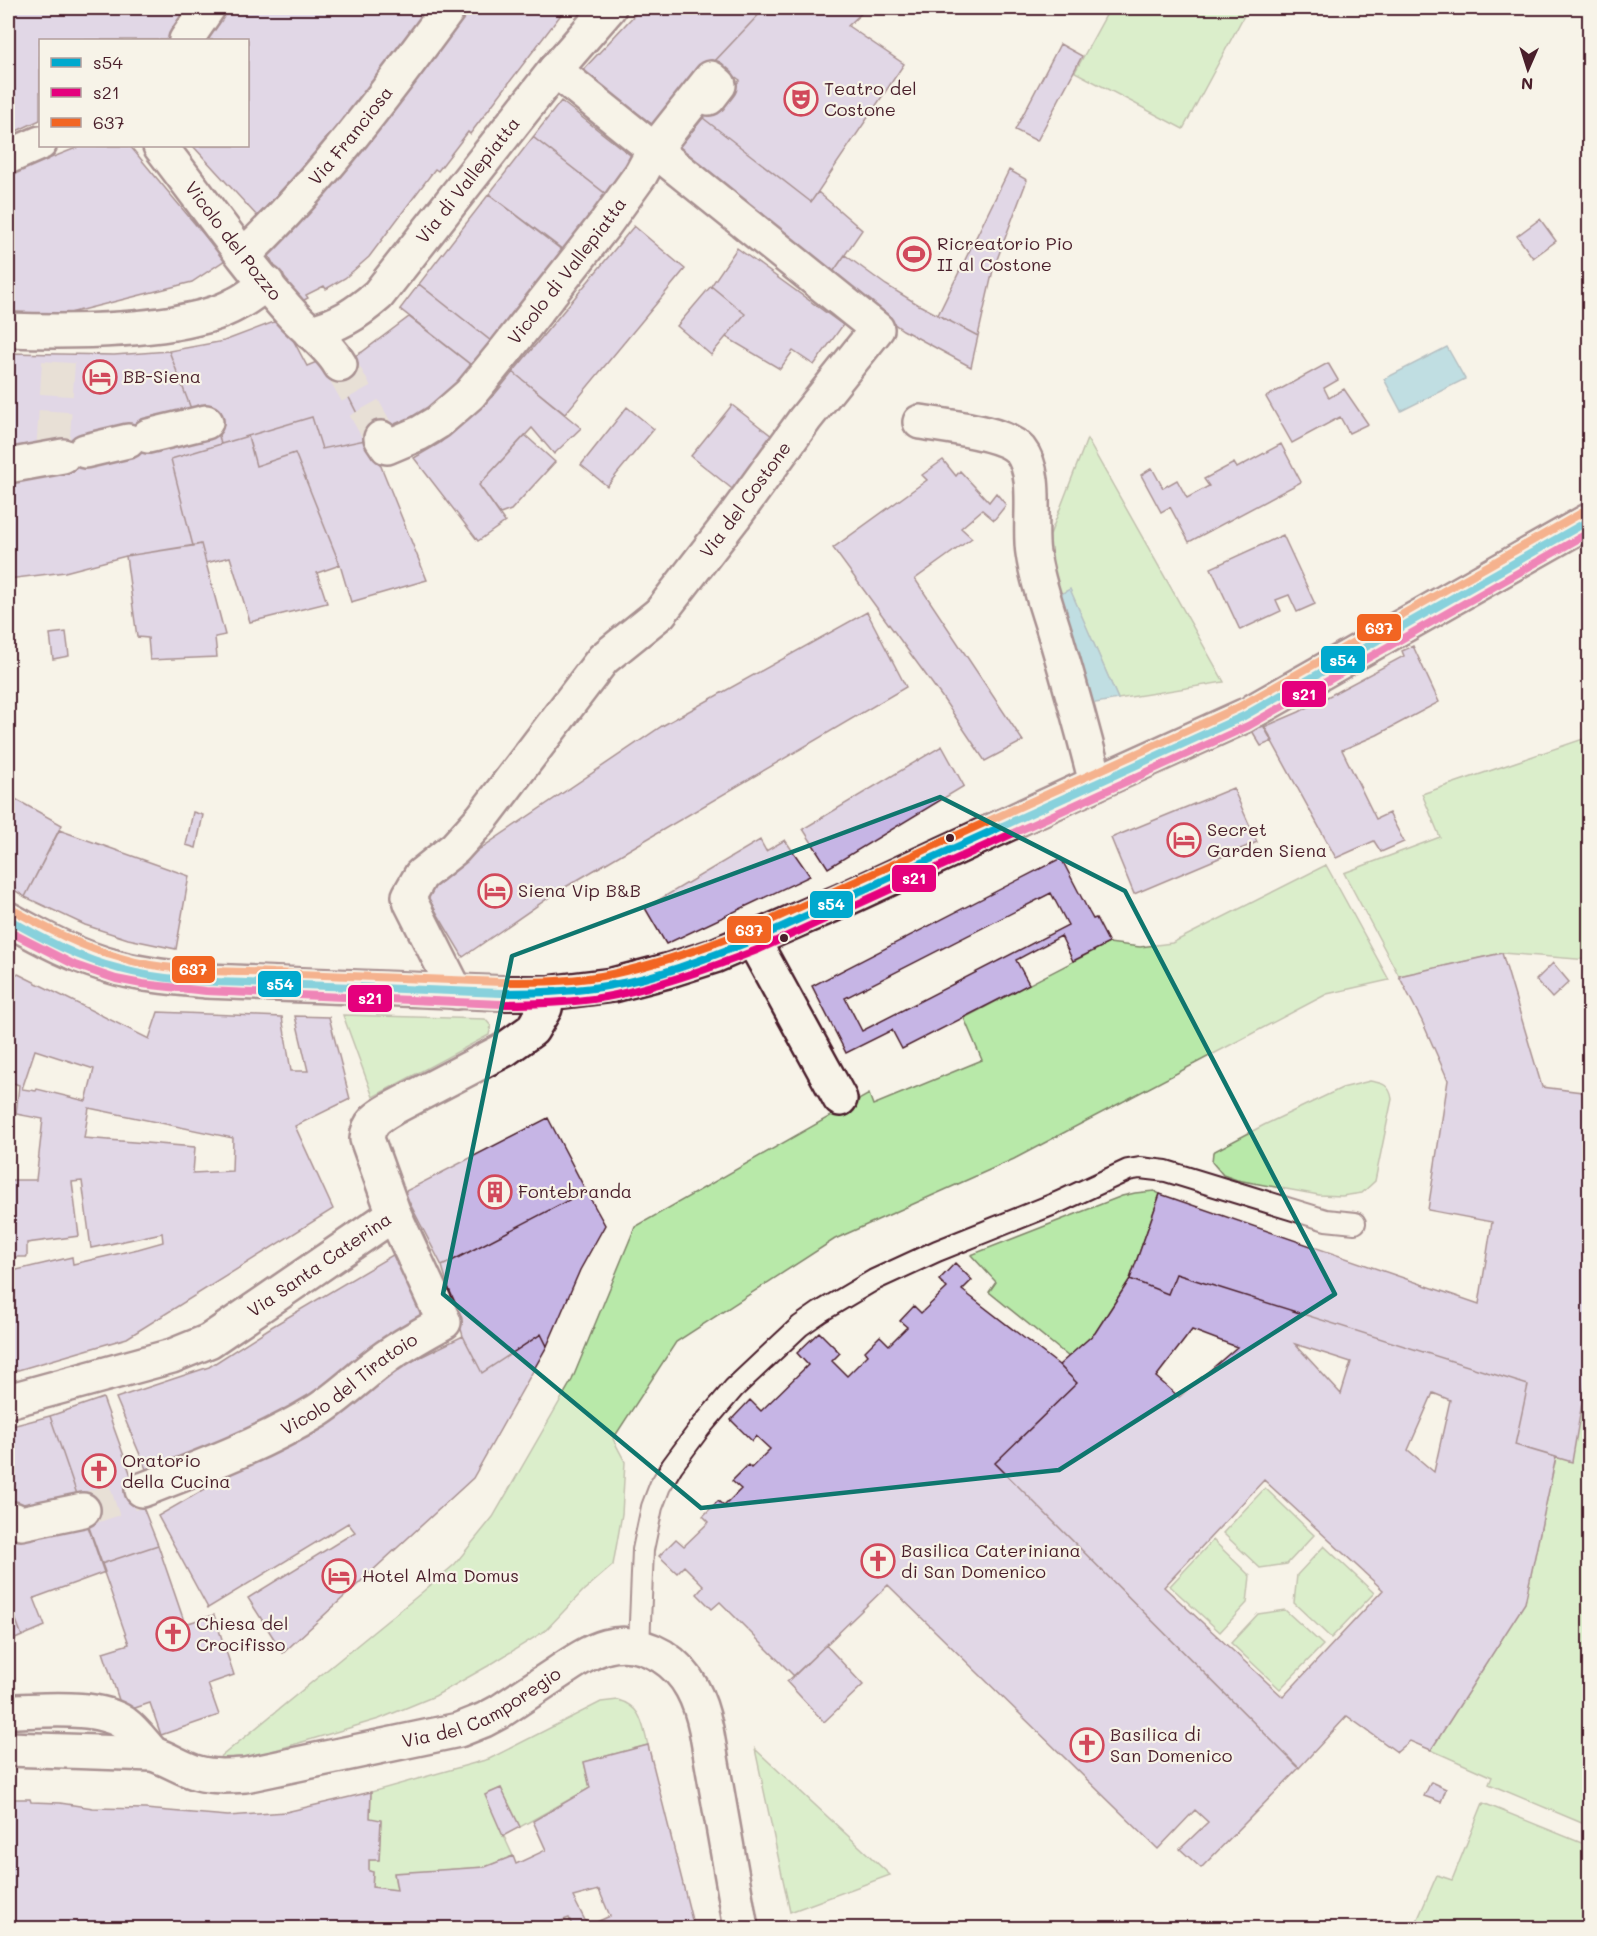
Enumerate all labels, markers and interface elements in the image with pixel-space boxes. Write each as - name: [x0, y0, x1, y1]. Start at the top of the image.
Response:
- legend: [39, 39, 249, 147]
- north arrow: [1498, 39, 1558, 99]
- text: s54: [93, 50, 123, 74]
- text: N: [1521, 74, 1534, 95]
- place label: Teatro del Costone: [824, 76, 917, 121]
- text: s21: [93, 80, 120, 104]
- street label: Via Franciosa: [303, 81, 398, 190]
- theatre icon: Teatro del Costone: [783, 81, 819, 117]
- text: 637: [93, 110, 124, 134]
- street label: Via di Vallepiatta: [410, 112, 525, 248]
- street label: Vicolo del Pozzo: [180, 176, 288, 305]
- street label: Vicolo di Vallepiatta: [502, 192, 631, 349]
- place label: Ricreatorio Pio II al Costone: [937, 231, 1073, 276]
- sports icon: Ricreatorio Pio II al Costone: [896, 236, 932, 272]
- hotel icon: BB-Siena: [82, 359, 118, 395]
- place label: BB-Siena: [123, 364, 201, 388]
- street label: Via del Costone: [694, 436, 796, 562]
- line badge: 637: [1356, 613, 1402, 642]
- text: 637: [1365, 617, 1393, 638]
- line badge: s54: [1320, 645, 1366, 674]
- text: s54: [1329, 649, 1357, 670]
- line badge: s21: [1281, 680, 1327, 708]
- text: s21: [1292, 683, 1316, 704]
- place label: Secret Garden Siena: [1207, 817, 1327, 862]
- hotel icon: Secret Garden Siena: [1166, 822, 1202, 858]
- unlabelled marker: [944, 832, 956, 844]
- line badge: s21: [891, 864, 937, 893]
- text: s21: [902, 867, 926, 888]
- hotel icon: Siena Vip B&B: [477, 873, 513, 909]
- place label: Siena Vip B&B: [518, 878, 641, 902]
- line badge: s54: [809, 890, 854, 919]
- text: s54: [817, 893, 845, 914]
- line badge: 637: [726, 915, 772, 944]
- text: 637: [735, 919, 763, 940]
- unlabelled marker: [778, 932, 790, 944]
- line badge: 637: [171, 955, 216, 984]
- text: 637: [179, 958, 207, 979]
- line badge: s54: [257, 970, 302, 998]
- text: s54: [266, 973, 294, 994]
- line badge: s21: [347, 984, 393, 1013]
- text: s21: [358, 987, 382, 1008]
- building icon: Fontebranda: [477, 1174, 513, 1210]
- place label: Fontebranda: [518, 1179, 632, 1203]
- street label: Via Santa Caterina: [242, 1207, 395, 1322]
- street label: Vicolo del Tiratoio: [276, 1327, 422, 1440]
- place label: Oratorio della Cucina: [122, 1448, 231, 1493]
- church icon: Oratorio della Cucina: [81, 1453, 117, 1489]
- place label: Basilica Cateriniana di San Domenico: [901, 1538, 1081, 1583]
- church icon: Basilica Cateriniana di San Domenico: [860, 1543, 896, 1579]
- hotel icon: Hotel Alma Domus: [321, 1558, 357, 1594]
- place label: Hotel Alma Domus: [362, 1563, 519, 1587]
- place label: Chiesa del Crocifisso: [196, 1611, 288, 1656]
- church icon: Chiesa del Crocifisso: [155, 1616, 191, 1652]
- street label: Via del Camporegio: [400, 1661, 566, 1753]
- place label: Basilica di San Domenico: [1110, 1722, 1233, 1767]
- church icon: Basilica di San Domenico: [1069, 1727, 1105, 1763]

